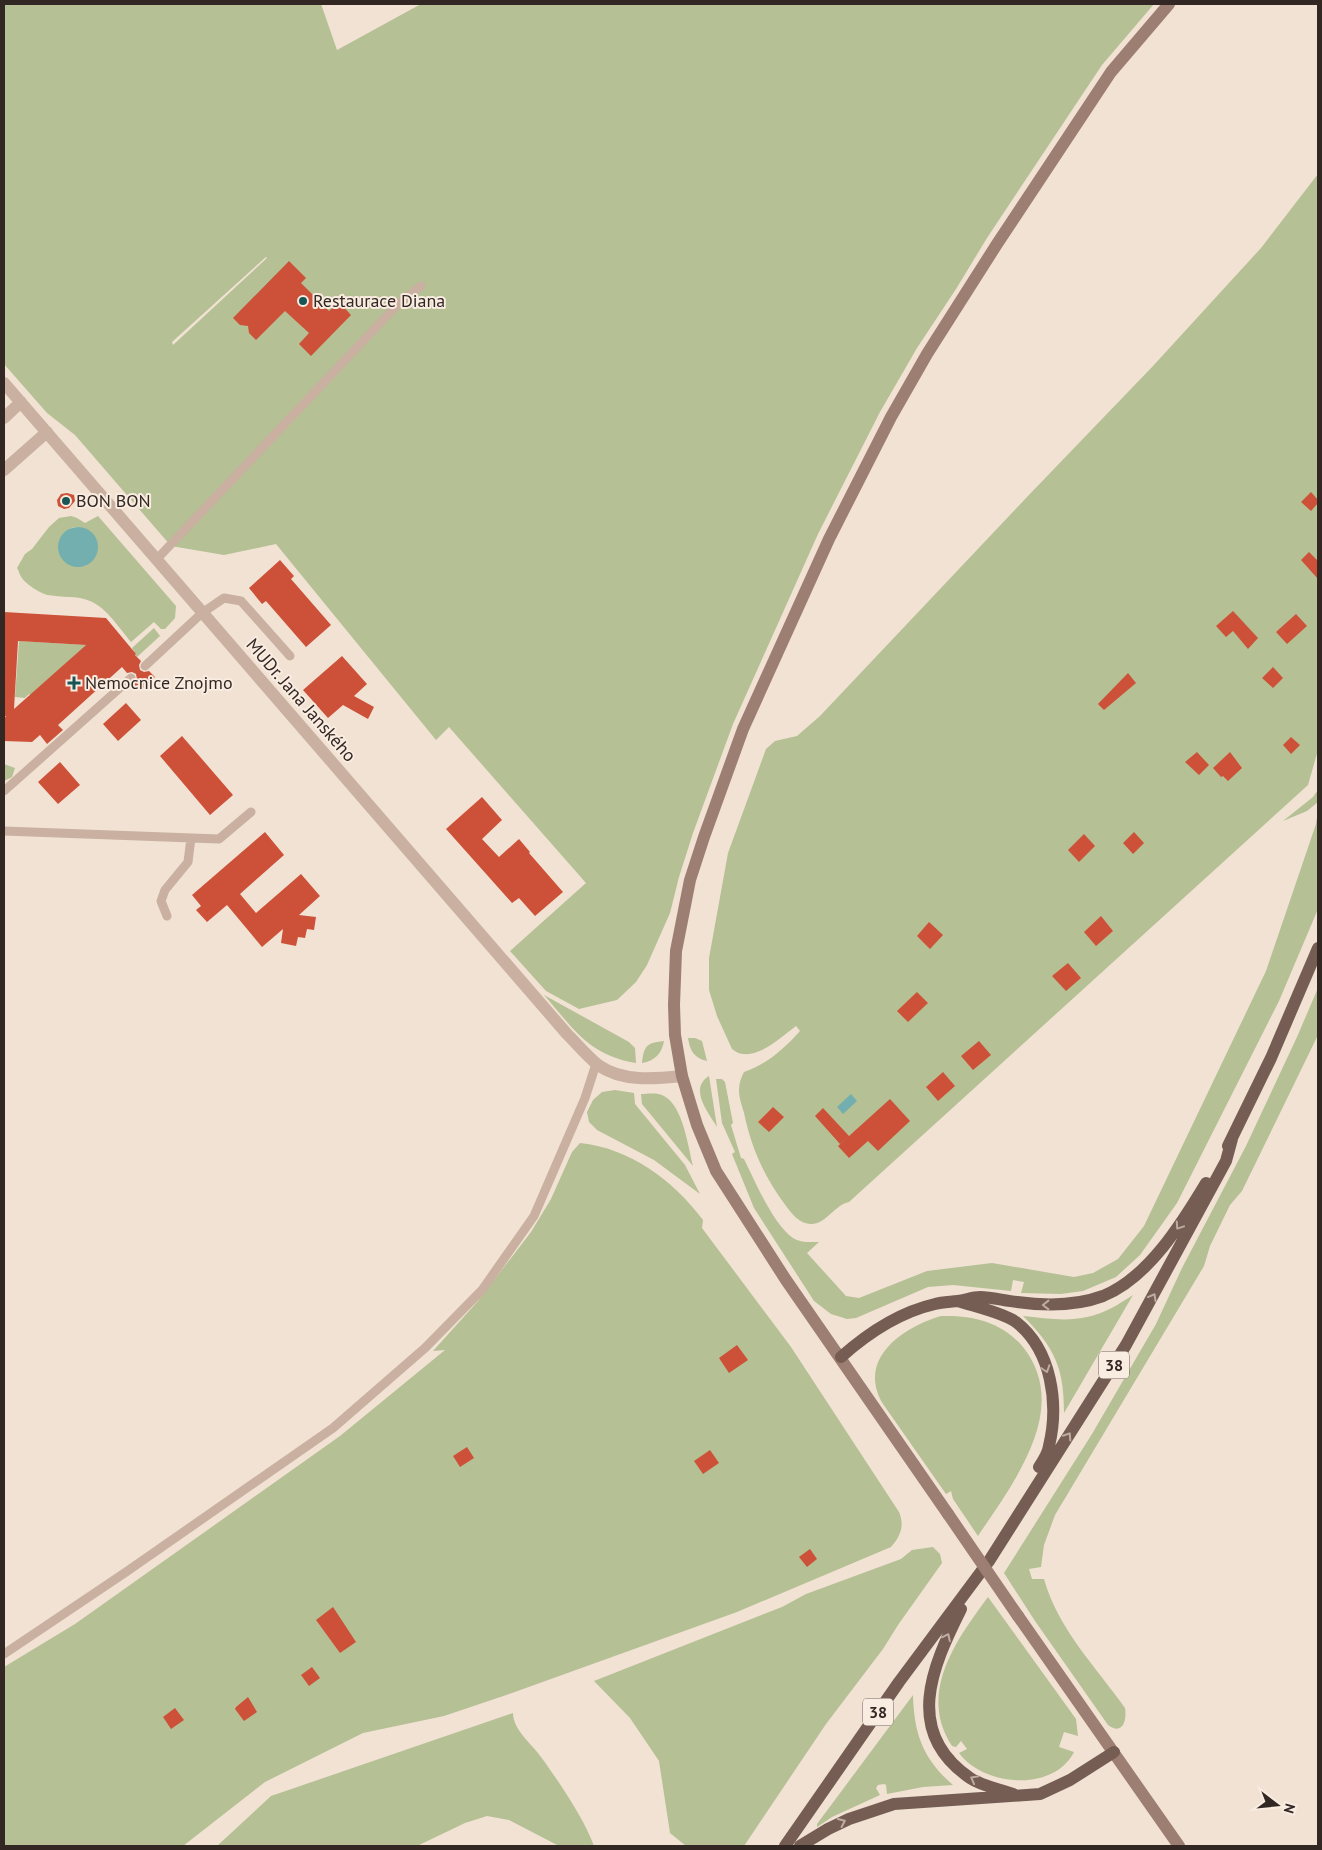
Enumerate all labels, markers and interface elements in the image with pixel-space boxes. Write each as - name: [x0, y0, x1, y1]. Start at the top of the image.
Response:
- place label: Restaurace Diana: [313, 289, 445, 312]
- marker: Restaurace Diana: [297, 295, 309, 307]
- place label: BON BON: [76, 489, 151, 512]
- marker: BON BON: [60, 495, 72, 507]
- street label: MUDr. Jana Janského: [241, 633, 361, 766]
- place label: Nemocnice Znojmo: [85, 671, 233, 694]
- marker: Nemocnice Znojmo: [67, 676, 81, 690]
- one-way arrow: [1176, 1220, 1185, 1229]
- one-way arrow: [1147, 1293, 1157, 1302]
- one-way arrow: [1042, 1300, 1050, 1310]
- road number: 38: [1099, 1352, 1129, 1378]
- one-way arrow: [1041, 1365, 1051, 1373]
- one-way arrow: [1062, 1432, 1071, 1441]
- one-way arrow: [941, 1633, 951, 1642]
- road number: 38: [863, 1698, 893, 1725]
- one-way arrow: [971, 1775, 980, 1785]
- north arrow: [1252, 1780, 1302, 1830]
- text: N: [1280, 1802, 1299, 1815]
- one-way arrow: [837, 1818, 846, 1829]

